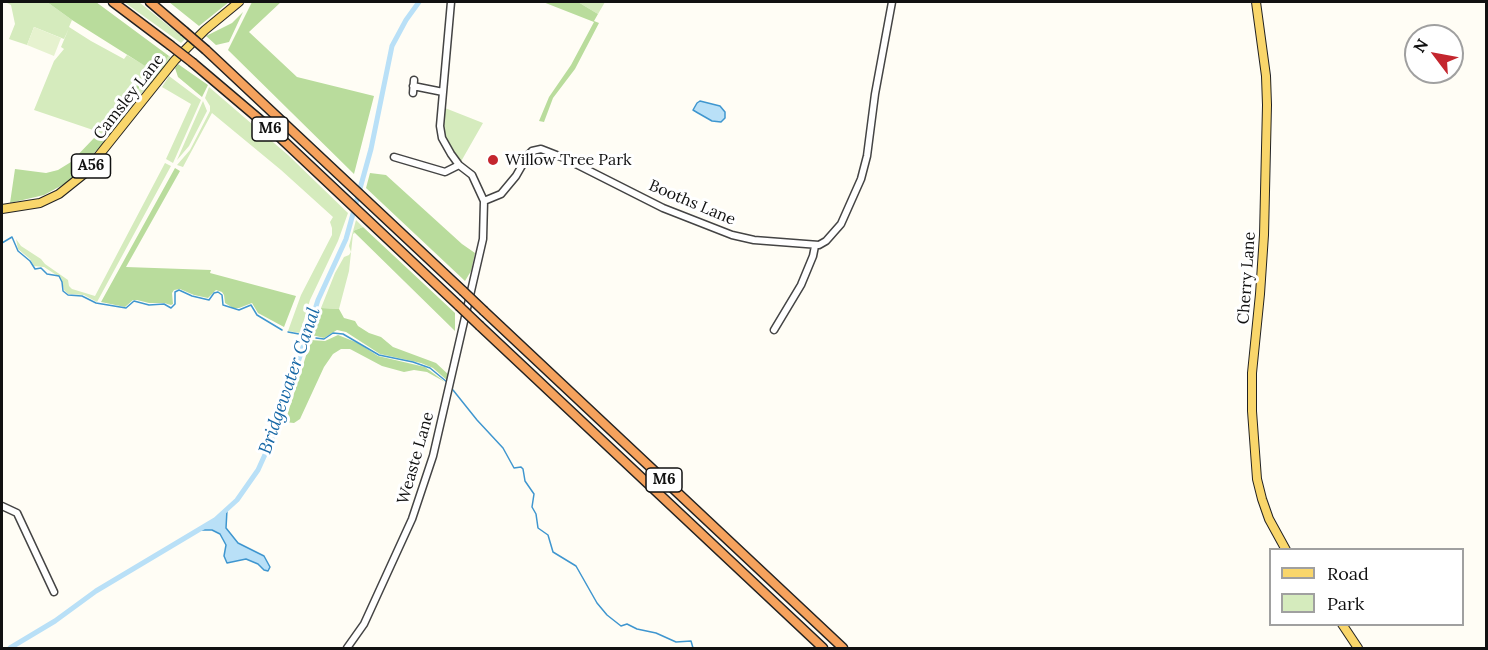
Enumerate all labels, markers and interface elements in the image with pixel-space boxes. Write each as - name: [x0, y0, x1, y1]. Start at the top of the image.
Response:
- north arrow: [1404, 24, 1464, 84]
- text: N: [1409, 35, 1432, 56]
- street label: Camsley Lane: [90, 51, 168, 143]
- road number: M6: [252, 117, 288, 141]
- place label: Willow Tree Park: [505, 150, 632, 170]
- marker: Willow Tree Park: [486, 153, 500, 167]
- road number: A56: [72, 154, 110, 178]
- street label: Booths Lane: [646, 176, 738, 230]
- street label: Cherry Lane: [1234, 231, 1260, 325]
- water label: Bridgewater Canal: [255, 305, 325, 457]
- street label: Weaste Lane: [394, 410, 438, 506]
- road number: M6: [646, 468, 682, 492]
- legend: [1269, 548, 1464, 626]
- text: Road: [1327, 562, 1369, 585]
- text: Park: [1327, 592, 1364, 615]

